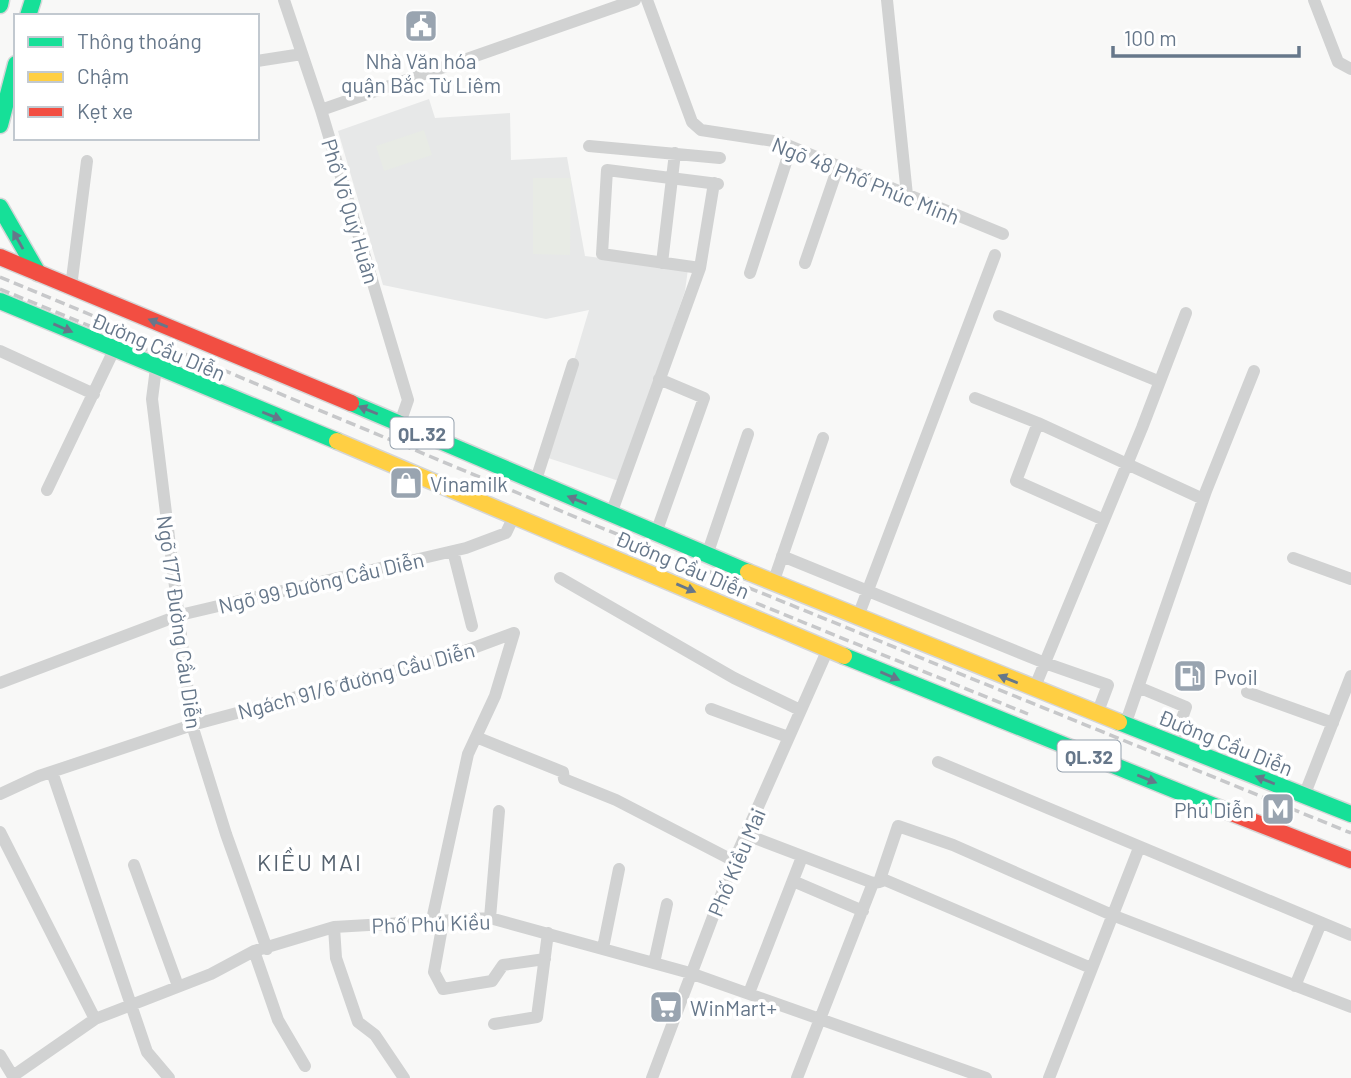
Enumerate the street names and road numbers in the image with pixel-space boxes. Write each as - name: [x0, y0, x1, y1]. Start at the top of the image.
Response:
- street label: Ngõ 48 Phố Phúc Minh: [769, 131, 963, 229]
- street label: Phố Võ Quý Huân: [317, 136, 385, 286]
- street label: Đường Cầu Diễn: [88, 307, 230, 385]
- road number: QL.32: [390, 418, 453, 448]
- street label: Ngõ 177 Đường Cầu Diễn: [153, 514, 207, 730]
- street label: Đường Cầu Diễn: [612, 525, 754, 603]
- street label: Ngõ 99 Đường Cầu Diễn: [216, 546, 426, 618]
- street label: Ngách 91/6 đường Cầu Diễn: [235, 636, 477, 724]
- street label: Đường Cầu Diễn: [1155, 704, 1297, 780]
- road number: QL.32: [1058, 740, 1120, 772]
- street label: Phố Kiều Mai: [702, 804, 770, 920]
- street label: Phố Phú Kiều: [371, 908, 491, 938]

